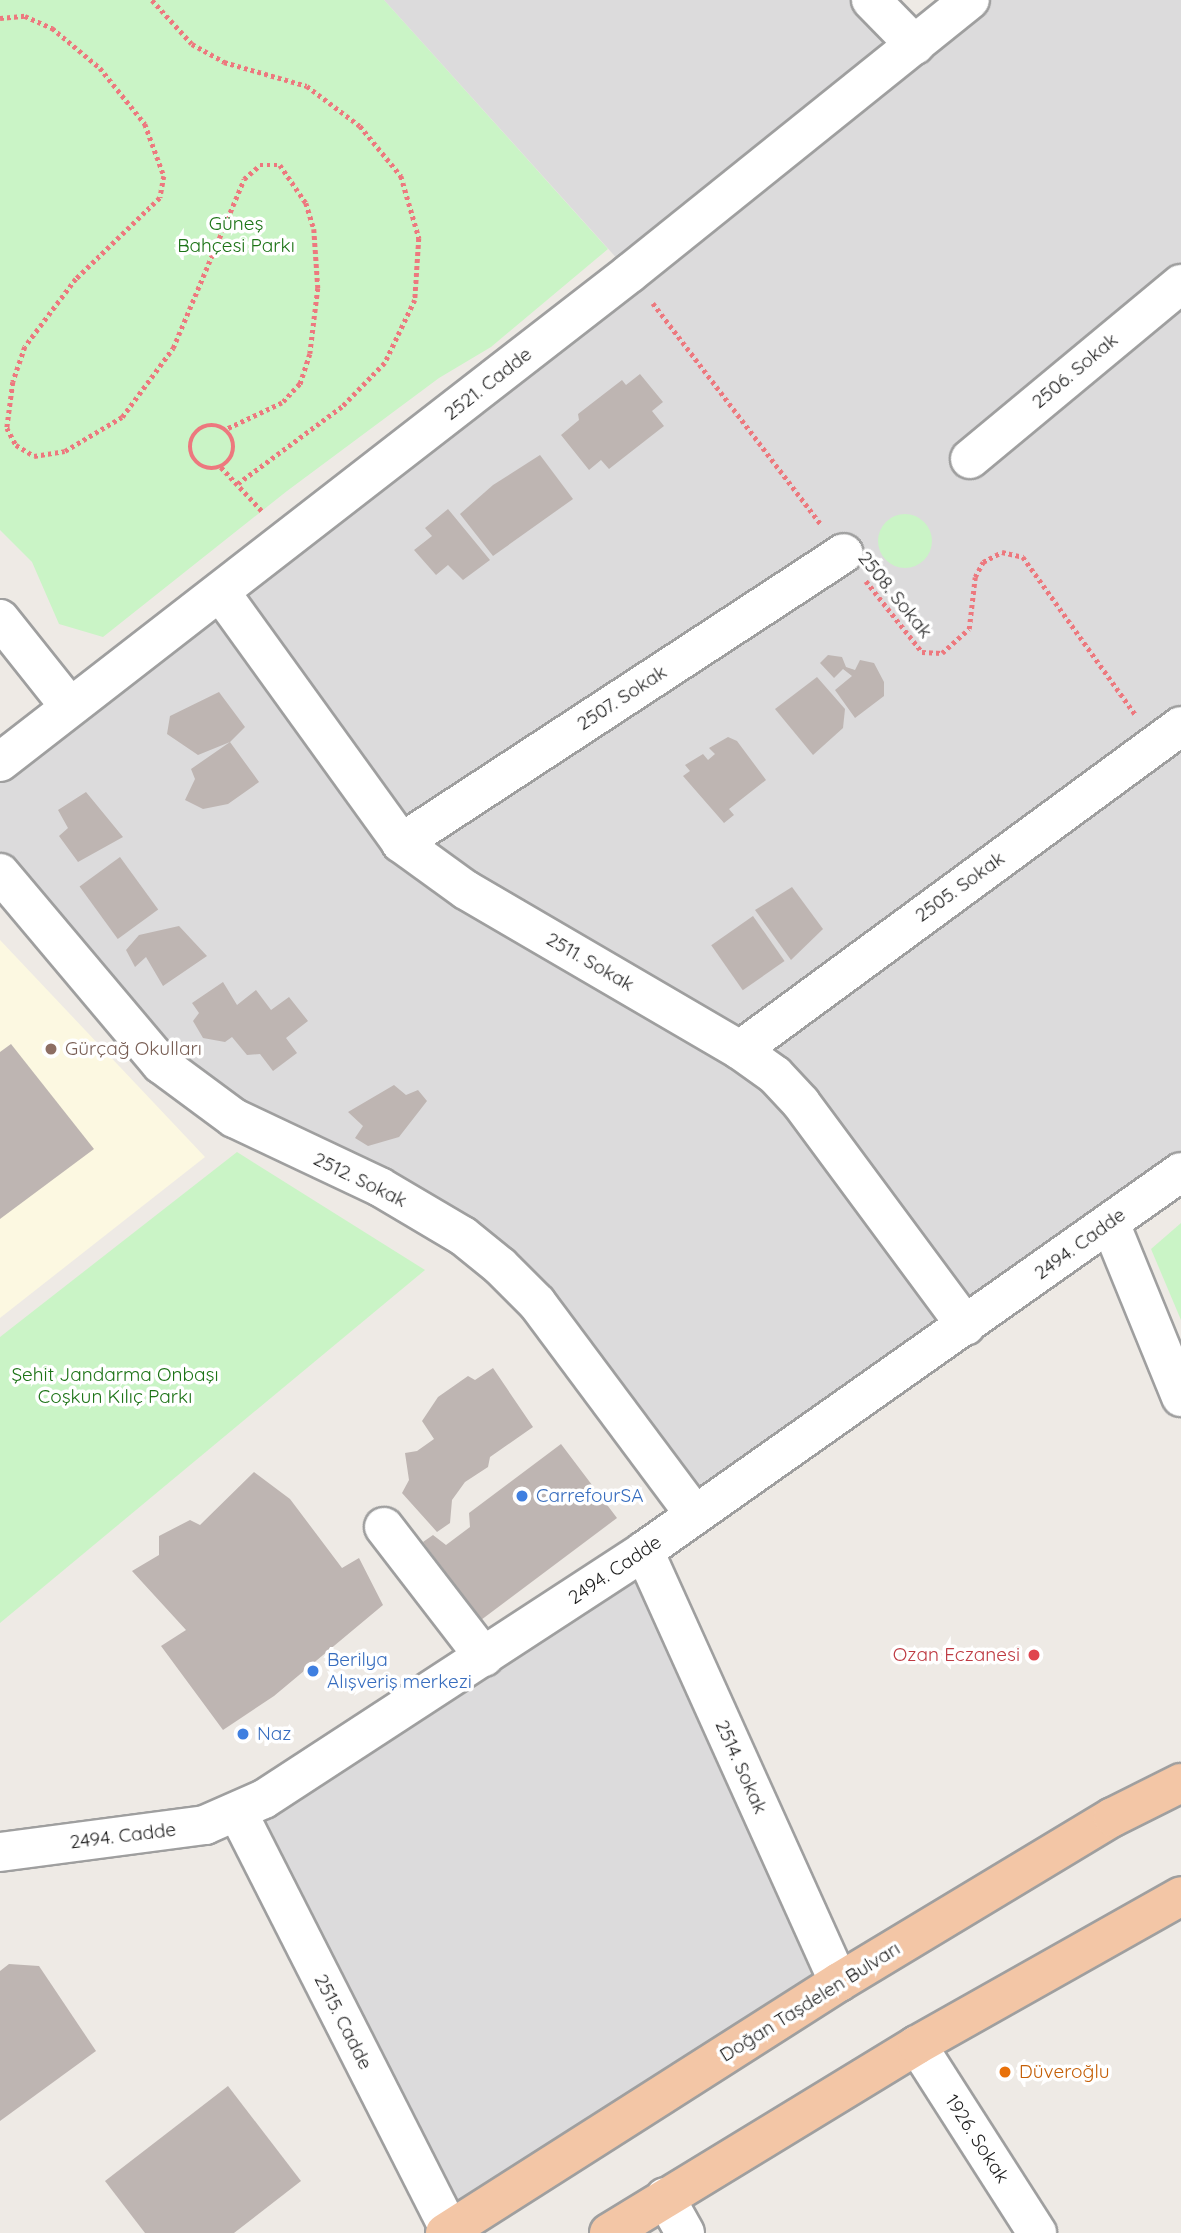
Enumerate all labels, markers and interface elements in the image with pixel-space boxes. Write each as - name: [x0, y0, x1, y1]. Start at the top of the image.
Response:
- park label: Güneş Bahçesi Parkı: [177, 213, 295, 257]
- street label: 2506. Sokak: [1027, 329, 1123, 413]
- street label: 2521. Cadde: [440, 343, 536, 425]
- street label: 2508. Sokak: [853, 547, 937, 643]
- street label: 2507. Sokak: [573, 661, 671, 735]
- street label: 2505. Sokak: [911, 847, 1009, 927]
- street label: 2511. Sokak: [542, 928, 638, 996]
- place label: Gürçağ Okulları: [65, 1038, 202, 1060]
- marker: Gürçağ Okulları: [43, 1041, 59, 1057]
- street label: 2512. Sokak: [310, 1148, 410, 1212]
- street label: 2494. Cadde: [1030, 1203, 1130, 1285]
- park label: Şehit Jandarma Onbaşı Coşkun Kılıç Parkı: [11, 1364, 219, 1408]
- place label: CarrefourSA: [536, 1485, 644, 1507]
- marker: CarrefourSA: [514, 1488, 530, 1504]
- street label: 2494. Cadde: [564, 1531, 666, 1609]
- place label: Ozan Eczanesi: [893, 1644, 1020, 1666]
- marker: Ozan Eczanesi: [1026, 1647, 1042, 1663]
- place label: Berilya Alışveriş merkezi: [327, 1649, 472, 1693]
- marker: Berilya Alışveriş merkezi: [305, 1663, 321, 1679]
- street label: 2514. Sokak: [710, 1717, 772, 1817]
- place label: Naz: [257, 1723, 291, 1745]
- marker: Naz: [235, 1726, 251, 1742]
- street label: 2494. Cadde: [69, 1818, 177, 1854]
- street label: Doğan Taşdelen Bulvarı: [716, 1937, 904, 2067]
- street label: 2515. Cadde: [309, 1970, 377, 2074]
- place label: Düveroğlu: [1019, 2061, 1109, 2083]
- marker: Düveroğlu: [997, 2064, 1013, 2080]
- street label: 1926. Sokak: [940, 2090, 1014, 2188]

